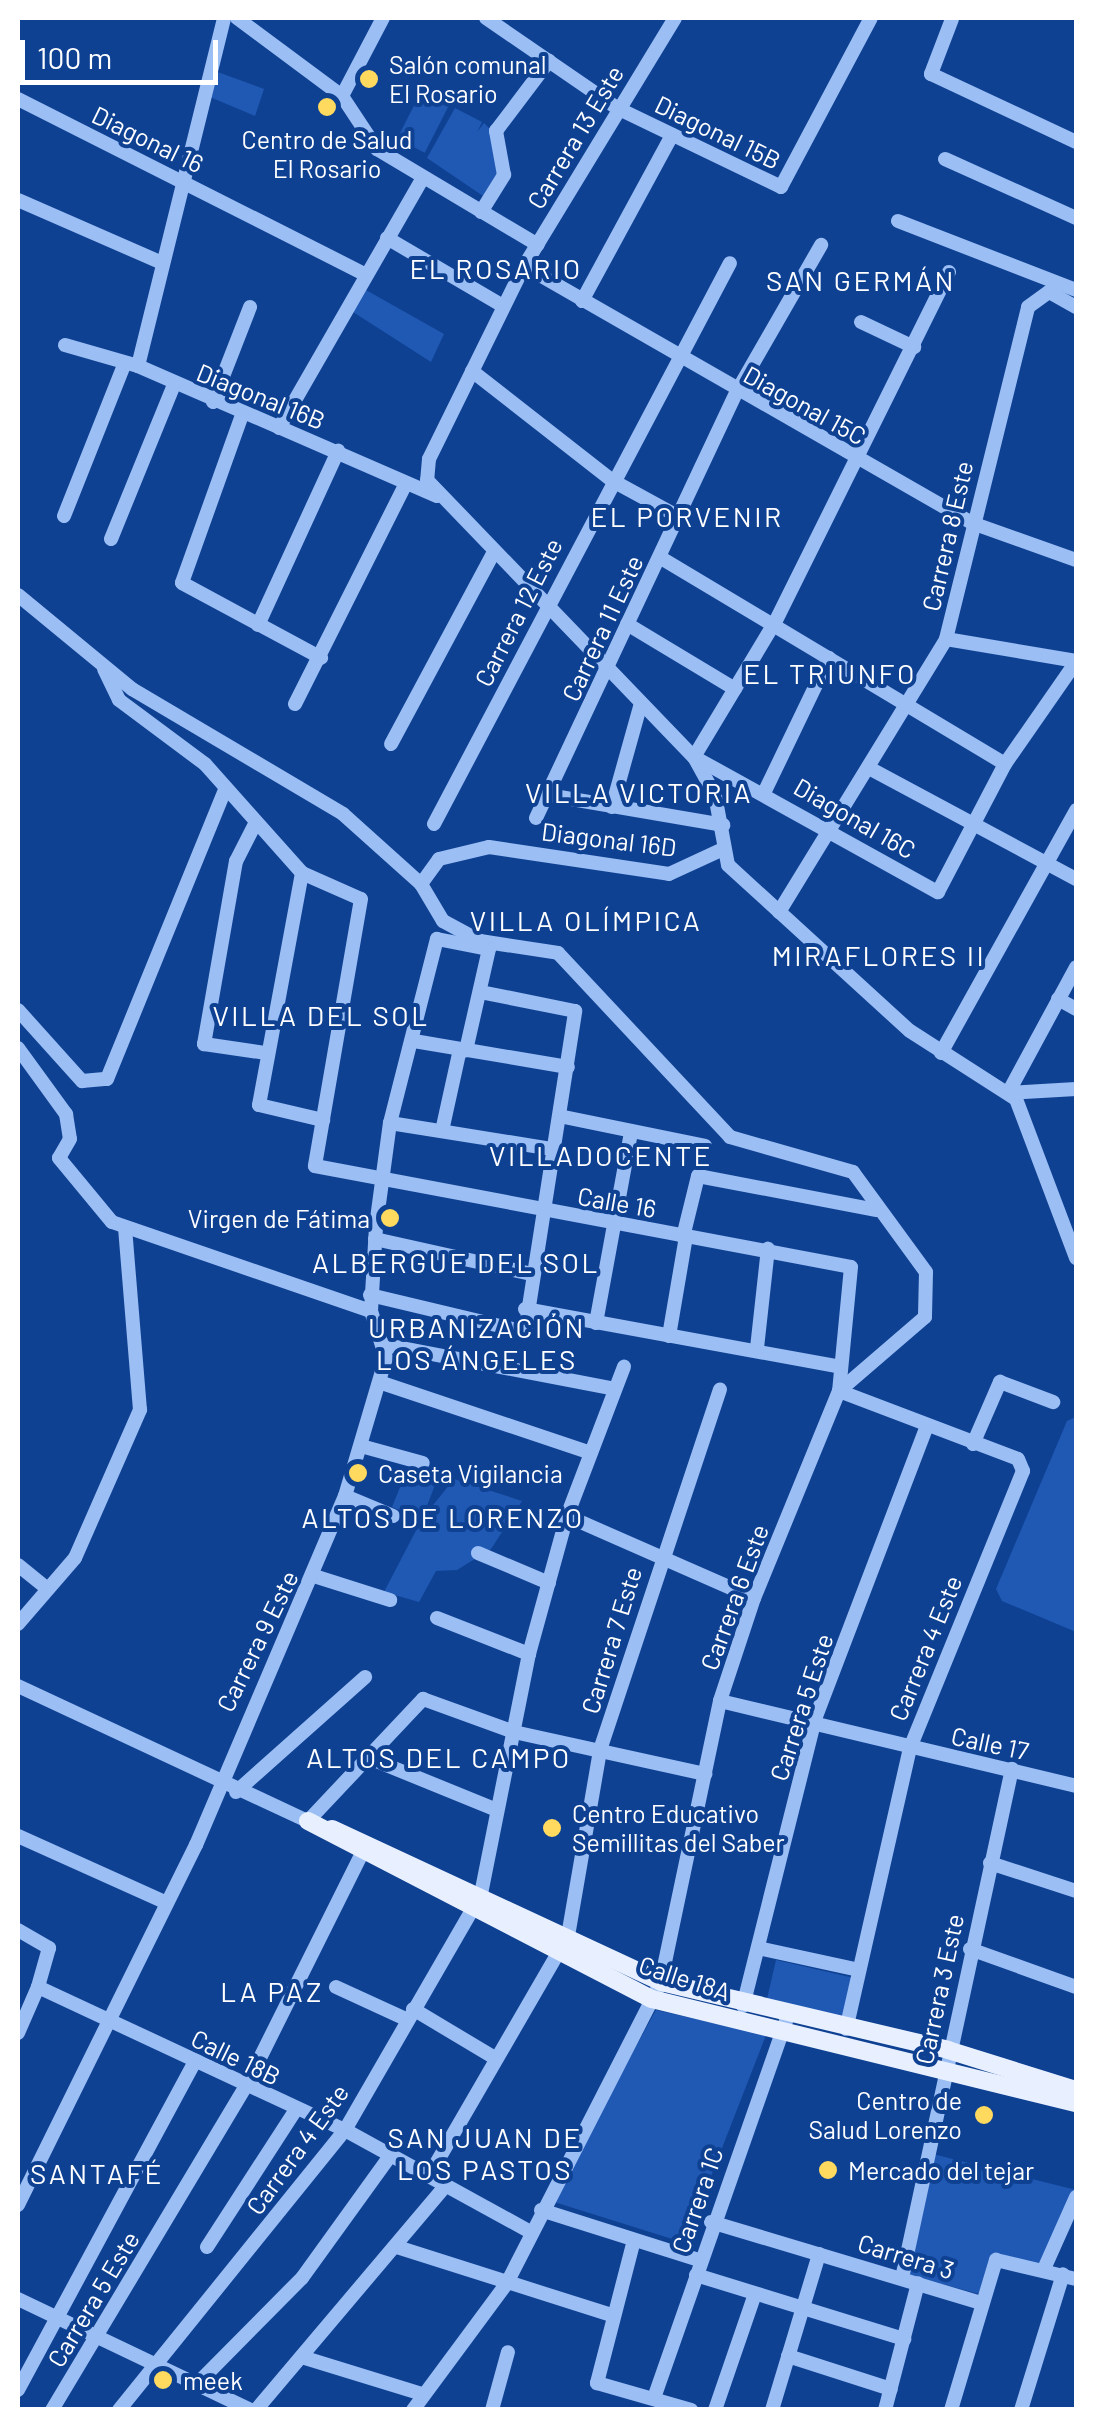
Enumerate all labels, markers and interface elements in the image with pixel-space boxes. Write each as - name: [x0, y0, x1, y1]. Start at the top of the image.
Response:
- scale bar: [25, 20, 222, 82]
- text: 100 m: [37, 39, 112, 75]
- place label: Salón comunal El Rosario: [389, 50, 547, 109]
- street label: Carrera 13 Este: [520, 60, 630, 214]
- marker: Salón comunal El Rosario: [358, 68, 380, 90]
- street label: Diagonal 15B: [650, 89, 786, 175]
- marker: Centro de Salud El Rosario: [314, 94, 340, 120]
- street label: Diagonal 16: [87, 99, 209, 179]
- place label: Centro de Salud El Rosario: [242, 125, 412, 184]
- district label: EL ROSARIO: [409, 251, 583, 285]
- district label: SAN GERMÁN: [766, 263, 956, 297]
- street label: Diagonal 16B: [192, 357, 330, 435]
- street label: Diagonal 15C: [739, 359, 871, 451]
- street label: Carrera 8 Este: [915, 458, 979, 614]
- district label: EL PORVENIR: [590, 499, 784, 533]
- street label: Carrera 12 Este: [468, 533, 568, 691]
- street label: Carrera 11 Este: [555, 550, 649, 706]
- district label: EL TRIUNFO: [743, 656, 917, 690]
- street label: Diagonal 16C: [789, 771, 921, 865]
- district label: VILLA VICTORIA: [525, 775, 753, 809]
- street label: Diagonal 16D: [540, 816, 678, 862]
- district label: VILLA OLÍMPICA: [470, 903, 702, 937]
- district label: MIRAFLORES II: [772, 938, 986, 972]
- district label: VILLA DEL SOL: [212, 998, 430, 1032]
- district label: VILLADOCENTE: [489, 1138, 713, 1172]
- street label: Calle 16: [575, 1180, 659, 1224]
- place label: Virgen de Fátima: [188, 1203, 370, 1233]
- marker: Virgen de Fátima: [379, 1207, 401, 1229]
- district label: ALBERGUE DEL SOL: [312, 1245, 600, 1279]
- district label: URBANIZACIÓN LOS ÁNGELES: [368, 1310, 586, 1376]
- place label: Caseta Vigilancia: [378, 1458, 563, 1488]
- marker: Caseta Vigilancia: [347, 1462, 369, 1484]
- district label: ALTOS DE LORENZO: [301, 1500, 585, 1534]
- street label: Carrera 6 Este: [694, 1520, 774, 1674]
- street label: Carrera 7 Este: [574, 1563, 648, 1717]
- street label: Carrera 9 Este: [210, 1566, 304, 1716]
- street label: Carrera 4 Este: [882, 1571, 968, 1725]
- street label: Carrera 5 Este: [763, 1630, 839, 1784]
- street label: Calle 17: [949, 1720, 1031, 1766]
- district label: ALTOS DEL CAMPO: [306, 1740, 572, 1774]
- place label: Centro Educativo Semillitas del Saber: [572, 1799, 785, 1858]
- marker: Centro Educativo Semillitas del Saber: [541, 1817, 563, 1839]
- street label: Carrera 3 Este: [908, 1911, 970, 2067]
- street label: Calle 18A: [635, 1949, 735, 2007]
- district label: LA PAZ: [220, 1974, 324, 2008]
- street label: Calle 18B: [187, 2023, 285, 2091]
- street label: Carrera 4 Este: [240, 2078, 354, 2220]
- place label: Centro de Salud Lorenzo: [809, 2086, 962, 2145]
- marker: Centro de Salud Lorenzo: [971, 2102, 997, 2128]
- district label: SAN JUAN DE LOS PASTOS: [387, 2120, 583, 2186]
- street label: Carrera 1C: [665, 2143, 729, 2257]
- place label: Mercado del tejar: [848, 2155, 1034, 2185]
- district label: SANTAFÉ: [30, 2156, 164, 2190]
- marker: Mercado del tejar: [817, 2159, 839, 2181]
- street label: Carrera 5 Este: [41, 2226, 145, 2372]
- street label: Carrera 3: [854, 2227, 958, 2285]
- place label: meek: [183, 2365, 243, 2395]
- marker: meek: [152, 2369, 174, 2391]

